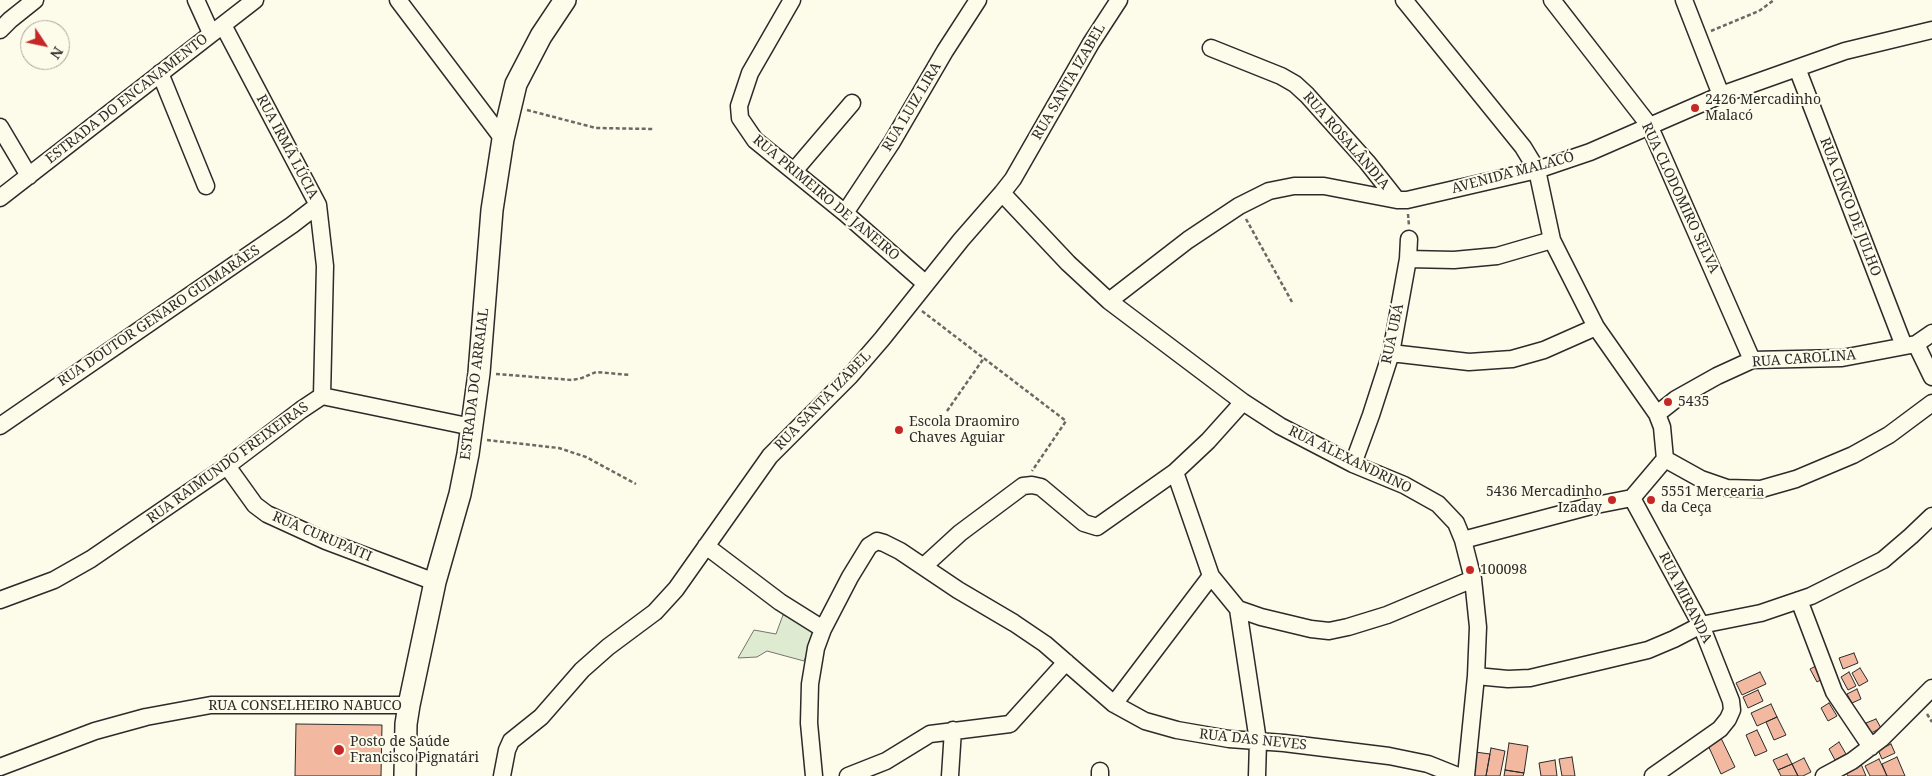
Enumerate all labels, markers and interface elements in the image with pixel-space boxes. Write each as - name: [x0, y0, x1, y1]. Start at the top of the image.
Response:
- north arrow: [20, 20, 70, 70]
- street label: RUA SANTA IZABEL: [1029, 21, 1109, 143]
- street label: ESTRADA DO ENCANAMENTO: [43, 31, 211, 167]
- street label: RUA LUIZ LIRA: [879, 59, 945, 155]
- street label: RUA ROSALÂNDIA: [1299, 89, 1393, 193]
- street label: RUA IRMÃ LÚCIA: [252, 92, 322, 202]
- place label: 2426 Mercadinho Malacó: [1705, 92, 1821, 124]
- marker: 2426 Mercadinho Malacó: [1689, 102, 1701, 114]
- street label: RUA CLODOMIRO SELVA: [1638, 120, 1722, 276]
- street label: RUA PRIMEIRO DE JANEIRO: [749, 132, 903, 264]
- street label: RUA CINCO DE JULHO: [1816, 135, 1884, 279]
- street label: AVENIDA MALACÓ: [1450, 149, 1576, 197]
- street label: RUA DOUTOR GENARO GUIMARÃES: [55, 242, 263, 390]
- street label: RUA UBÁ: [1378, 302, 1408, 366]
- street label: ESTRADA DO ARRAIAL: [457, 307, 493, 461]
- street label: RUA CAROLINA: [1751, 347, 1857, 371]
- street label: RUA SANTA IZABEL: [771, 348, 875, 454]
- place label: 5435: [1678, 394, 1709, 410]
- marker: 5435: [1662, 396, 1674, 408]
- street label: RUA RAIMUNDO FREIXEIRAS: [144, 399, 312, 527]
- place label: Escola Draomiro Chaves Aguiar: [909, 414, 1020, 447]
- street label: RUA ALEXANDRINO: [1286, 423, 1414, 497]
- marker: Escola Draomiro Chaves Aguiar: [893, 424, 905, 436]
- place label: 5436 Mercadinho Izaday: [1486, 484, 1602, 516]
- place label: 5551 Mercearia da Ceça: [1661, 484, 1764, 516]
- marker: 5436 Mercadinho Izaday: [1606, 494, 1618, 506]
- marker: 5551 Mercearia da Ceça: [1645, 494, 1657, 506]
- street label: RUA CURUPAITI: [270, 508, 374, 566]
- street label: RUA MIRANDA: [1655, 550, 1715, 646]
- place label: 100098: [1480, 562, 1527, 578]
- marker: 100098: [1464, 564, 1476, 576]
- street label: RUA CONSELHEIRO NABUCO: [208, 698, 402, 714]
- street label: RUA DAS NEVES: [1198, 726, 1308, 754]
- place label: Posto de Saúde Francisco Pignatári: [350, 734, 479, 766]
- marker: Posto de Saúde Francisco Pignatári: [332, 743, 346, 757]

